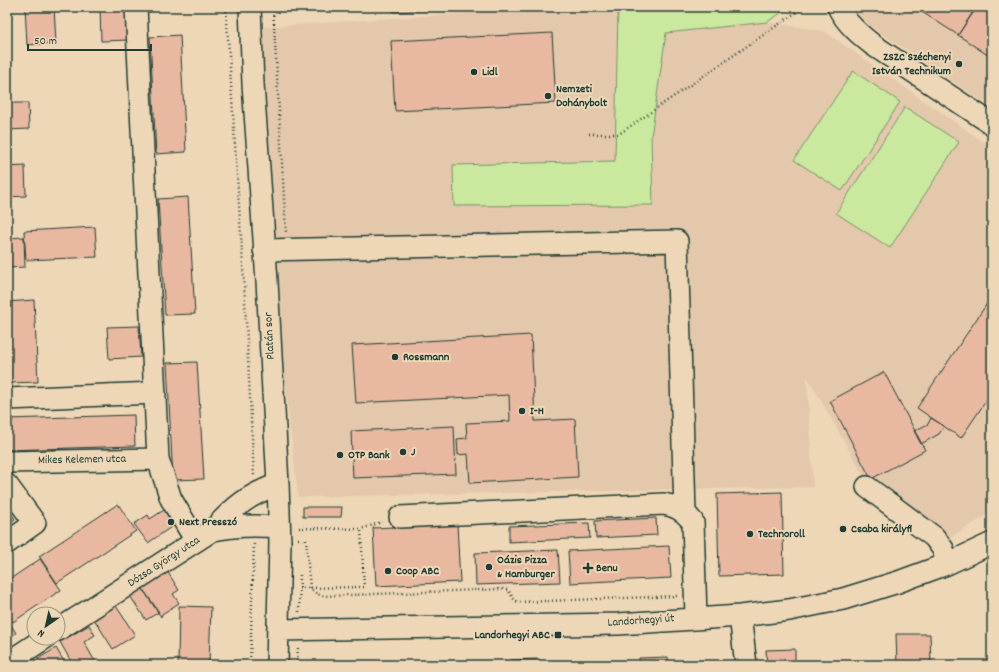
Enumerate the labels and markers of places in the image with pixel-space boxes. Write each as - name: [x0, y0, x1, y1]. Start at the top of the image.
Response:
- place label: ZSZC Széchenyi István Technikum: [872, 49, 952, 80]
- marker: ZSZC Széchenyi István Technikum: [954, 59, 964, 69]
- place label: Lidl: [482, 64, 498, 81]
- marker: Lidl: [469, 67, 479, 77]
- place label: Nemzeti Dohánybolt: [556, 81, 608, 112]
- marker: Nemzeti Dohánybolt: [543, 91, 553, 101]
- place label: Rossmann: [403, 349, 450, 366]
- marker: Rossmann: [390, 352, 400, 362]
- place label: I-H: [530, 403, 544, 420]
- marker: I-H: [517, 406, 527, 416]
- place label: J: [411, 444, 416, 461]
- place label: OTP Bank: [348, 447, 390, 464]
- marker: J: [398, 447, 408, 457]
- marker: OTP Bank: [335, 450, 345, 460]
- place label: Next Presszó: [179, 514, 238, 531]
- marker: Next Presszó: [166, 517, 176, 527]
- place label: Csaba királyfi: [851, 521, 912, 538]
- marker: Csaba királyfi: [838, 524, 848, 534]
- place label: Technoroll: [758, 526, 805, 543]
- marker: Technoroll: [745, 529, 755, 539]
- place label: Oázis Pizza & Hamburger: [497, 552, 555, 583]
- place label: Benu: [596, 560, 618, 577]
- marker: Oázis Pizza & Hamburger: [484, 562, 494, 572]
- place label: Coop ABC: [396, 563, 439, 580]
- marker: Benu: [583, 563, 593, 573]
- marker: Coop ABC: [383, 566, 393, 576]
- place label: Landorhegyi ABC: [474, 627, 550, 644]
- marker: Landorhegyi ABC: [553, 630, 563, 640]

